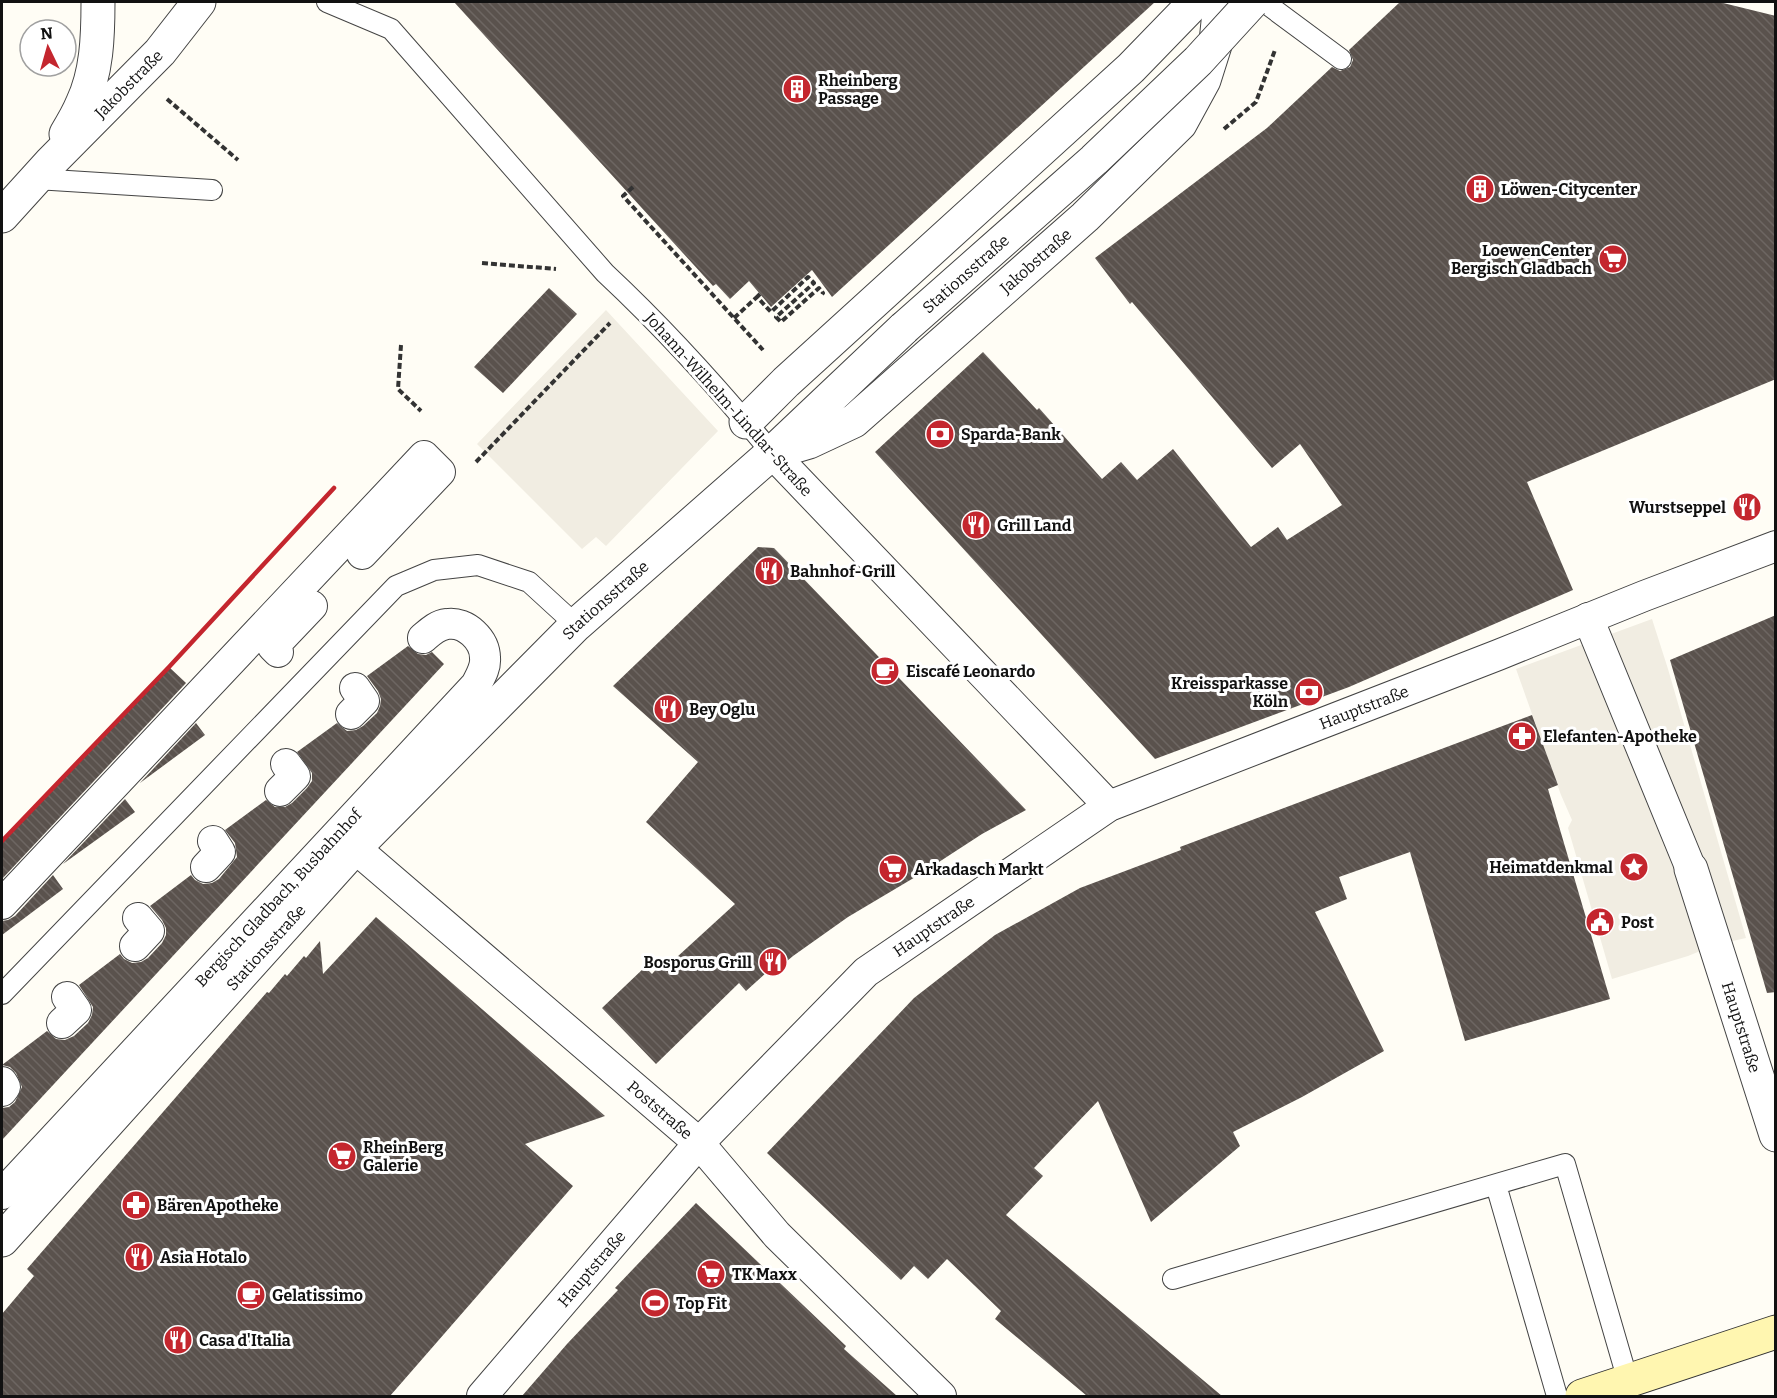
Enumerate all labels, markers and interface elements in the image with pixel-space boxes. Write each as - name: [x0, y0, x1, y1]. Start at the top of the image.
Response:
- north arrow: [18, 18, 78, 78]
- text: N: [40, 24, 54, 44]
- street label: Jakobstraße: [90, 46, 167, 123]
- place label: Rheinberg Passage: [818, 71, 898, 108]
- building icon: Rheinberg Passage: [781, 73, 813, 105]
- building icon: Löwen-Citycenter: [1464, 173, 1496, 205]
- place label: Löwen-Citycenter: [1501, 180, 1638, 199]
- street label: Jakobstraße: [996, 225, 1075, 298]
- street label: Stationsstraße: [919, 231, 1013, 317]
- place label: LoewenCenter Bergisch Gladbach: [1451, 241, 1592, 278]
- supermarket icon: LoewenCenter Bergisch Gladbach: [1597, 243, 1629, 275]
- street label: Johann-Wilhelm-Lindlar-Straße: [640, 308, 816, 500]
- bank icon: Sparda-Bank: [924, 418, 956, 450]
- place label: Sparda-Bank: [961, 425, 1061, 444]
- restaurant icon: Wurstseppel: [1731, 491, 1763, 523]
- place label: Wurstseppel: [1629, 498, 1726, 517]
- restaurant icon: Grill Land: [960, 509, 992, 541]
- place label: Grill Land: [997, 516, 1072, 535]
- restaurant icon: Bahnhof-Grill: [753, 555, 785, 587]
- street label: Stationsstraße: [558, 557, 653, 643]
- place label: Bahnhof-Grill: [790, 562, 896, 581]
- cafe icon: Eiscafé Leonardo: [869, 655, 901, 687]
- place label: Eiscafé Leonardo: [906, 662, 1035, 681]
- place label: Kreissparkasse Köln: [1171, 674, 1289, 711]
- bank icon: Kreissparkasse Köln: [1293, 676, 1325, 708]
- street label: Hauptstraße: [1317, 682, 1411, 733]
- restaurant icon: Bey Oglu: [652, 693, 684, 725]
- place label: Bey Oglu: [689, 700, 755, 719]
- pharmacy icon: Elefanten-Apotheke: [1506, 720, 1538, 752]
- place label: Elefanten-Apotheke: [1543, 727, 1697, 746]
- street label: Bergisch Gladbach, Busbahnhof: [191, 804, 367, 991]
- place icon: Heimatdenkmal: [1618, 851, 1650, 883]
- supermarket icon: Arkadasch Markt: [877, 853, 909, 885]
- place label: Heimatdenkmal: [1489, 858, 1613, 877]
- place label: Arkadasch Markt: [914, 860, 1045, 879]
- street label: Hauptstraße: [889, 892, 978, 961]
- street label: Stationsstraße: [222, 901, 310, 994]
- public building icon: Post: [1584, 906, 1616, 938]
- place label: Post: [1621, 913, 1655, 932]
- restaurant icon: Bosporus Grill: [757, 946, 789, 978]
- place label: Bosporus Grill: [643, 953, 752, 972]
- street label: Hauptstraße: [1718, 980, 1764, 1075]
- street label: Poststraße: [623, 1077, 696, 1143]
- place label: RheinBerg Galerie: [363, 1138, 443, 1175]
- supermarket icon: RheinBerg Galerie: [326, 1140, 358, 1172]
- pharmacy icon: Bären Apotheke: [120, 1189, 152, 1221]
- place label: Bären Apotheke: [157, 1196, 279, 1215]
- street label: Hauptstraße: [554, 1227, 630, 1311]
- restaurant icon: Asia Hotalo: [123, 1241, 155, 1273]
- place label: Asia Hotalo: [160, 1248, 247, 1267]
- supermarket icon: TK Maxx: [695, 1258, 727, 1290]
- place label: TK Maxx: [732, 1265, 797, 1284]
- cafe icon: Gelatissimo: [235, 1279, 267, 1311]
- place label: Gelatissimo: [272, 1286, 363, 1305]
- sports icon: Top Fit: [639, 1287, 671, 1319]
- place label: Top Fit: [676, 1294, 728, 1313]
- restaurant icon: Casa d'Italia: [162, 1324, 194, 1356]
- place label: Casa d'Italia: [199, 1331, 291, 1350]

